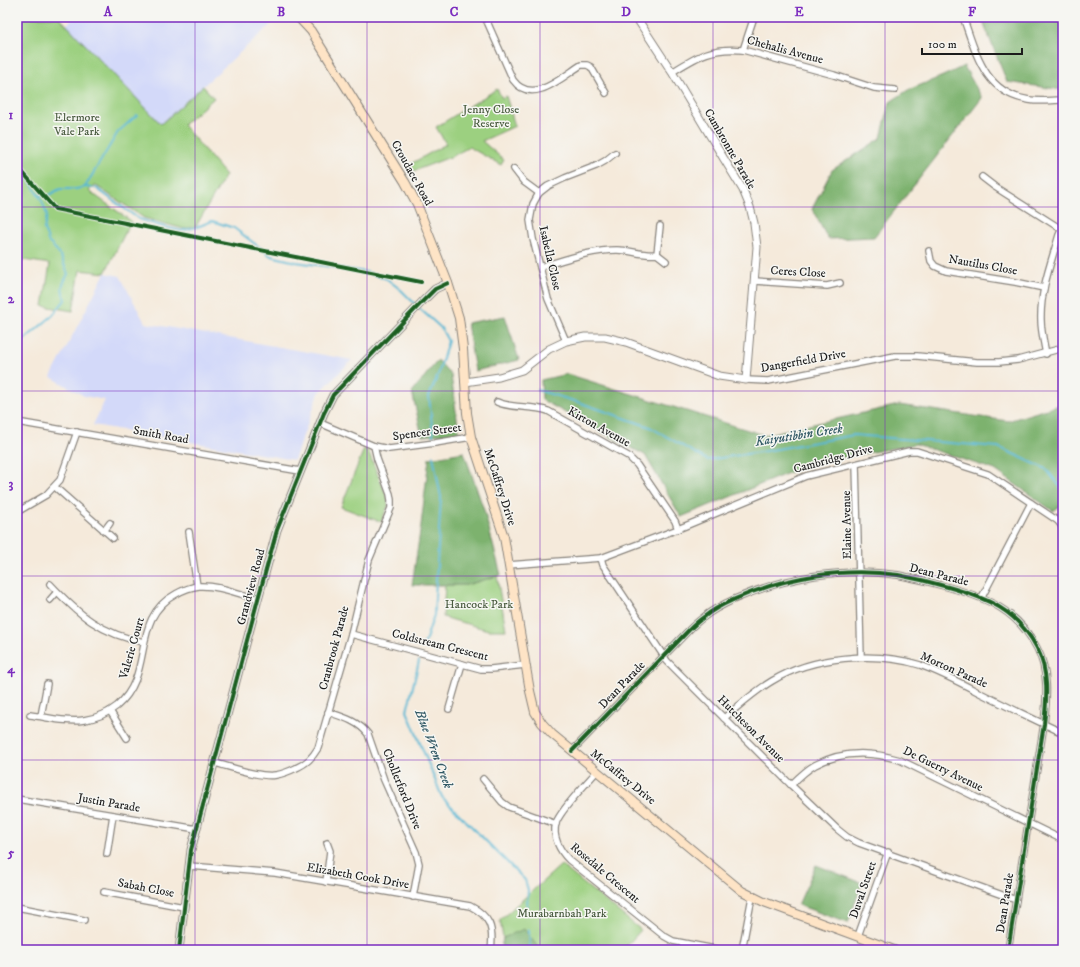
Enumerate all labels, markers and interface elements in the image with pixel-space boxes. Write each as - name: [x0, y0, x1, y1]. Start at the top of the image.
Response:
- text: A: [103, 4, 113, 20]
- text: B: [277, 4, 285, 20]
- text: C: [450, 4, 459, 20]
- text: D: [621, 4, 631, 20]
- text: E: [794, 4, 804, 20]
- text: F: [968, 4, 977, 20]
- scale bar: [922, 30, 1022, 56]
- street label: Chehalis Avenue: [745, 33, 825, 67]
- text: 100 m: [928, 37, 957, 52]
- park label: Jenny Close Reserve: [462, 102, 519, 131]
- street label: Cambronne Parade: [701, 106, 759, 192]
- text: 1: [9, 107, 14, 123]
- park label: Elermore Vale Park: [53, 110, 100, 139]
- street label: Croudace Road: [388, 138, 436, 208]
- street label: Isabella Close: [535, 224, 565, 292]
- street label: Nautilus Close: [947, 252, 1019, 278]
- street label: Ceres Close: [770, 263, 826, 281]
- text: 2: [8, 291, 15, 307]
- street label: Dangerfield Drive: [759, 346, 847, 376]
- street label: Kirton Avenue: [565, 404, 633, 450]
- street label: Spencer Street: [392, 420, 462, 444]
- water label: Kaiyutibbin Creek: [753, 420, 844, 450]
- street label: Smith Road: [132, 423, 190, 447]
- street label: Cambridge Drive: [792, 441, 874, 477]
- street label: McCaffrey Drive: [480, 447, 520, 527]
- text: 3: [9, 476, 14, 492]
- street label: Elaine Avenue: [839, 491, 855, 559]
- street label: Grandview Road: [234, 547, 268, 627]
- street label: Dean Parade: [908, 560, 970, 590]
- park label: Hancock Park: [445, 597, 513, 612]
- street label: Cranbrook Parade: [316, 604, 352, 692]
- street label: Valerie Court: [116, 615, 148, 682]
- street label: Coldstream Crescent: [390, 626, 490, 664]
- street label: Morton Parade: [918, 648, 990, 692]
- street label: Dean Parade: [596, 658, 648, 712]
- text: 4: [6, 661, 15, 678]
- street label: Hutcheson Avenue: [714, 692, 788, 766]
- water label: Blue Wren Creek: [411, 706, 457, 791]
- street label: De Guerry Avenue: [900, 743, 986, 795]
- street label: Chollerford Drive: [379, 746, 425, 832]
- street label: McCaffrey Drive: [587, 746, 659, 808]
- street label: Justin Parade: [76, 790, 141, 816]
- street label: Rosedale Crescent: [567, 839, 643, 907]
- text: 5: [7, 845, 15, 861]
- street label: Duval Street: [846, 859, 880, 921]
- street label: Elizabeth Cook Drive: [306, 860, 410, 892]
- street label: Dean Parade: [993, 872, 1017, 934]
- street label: Sabah Close: [116, 875, 176, 901]
- park label: Murabarnbah Park: [517, 906, 607, 921]

